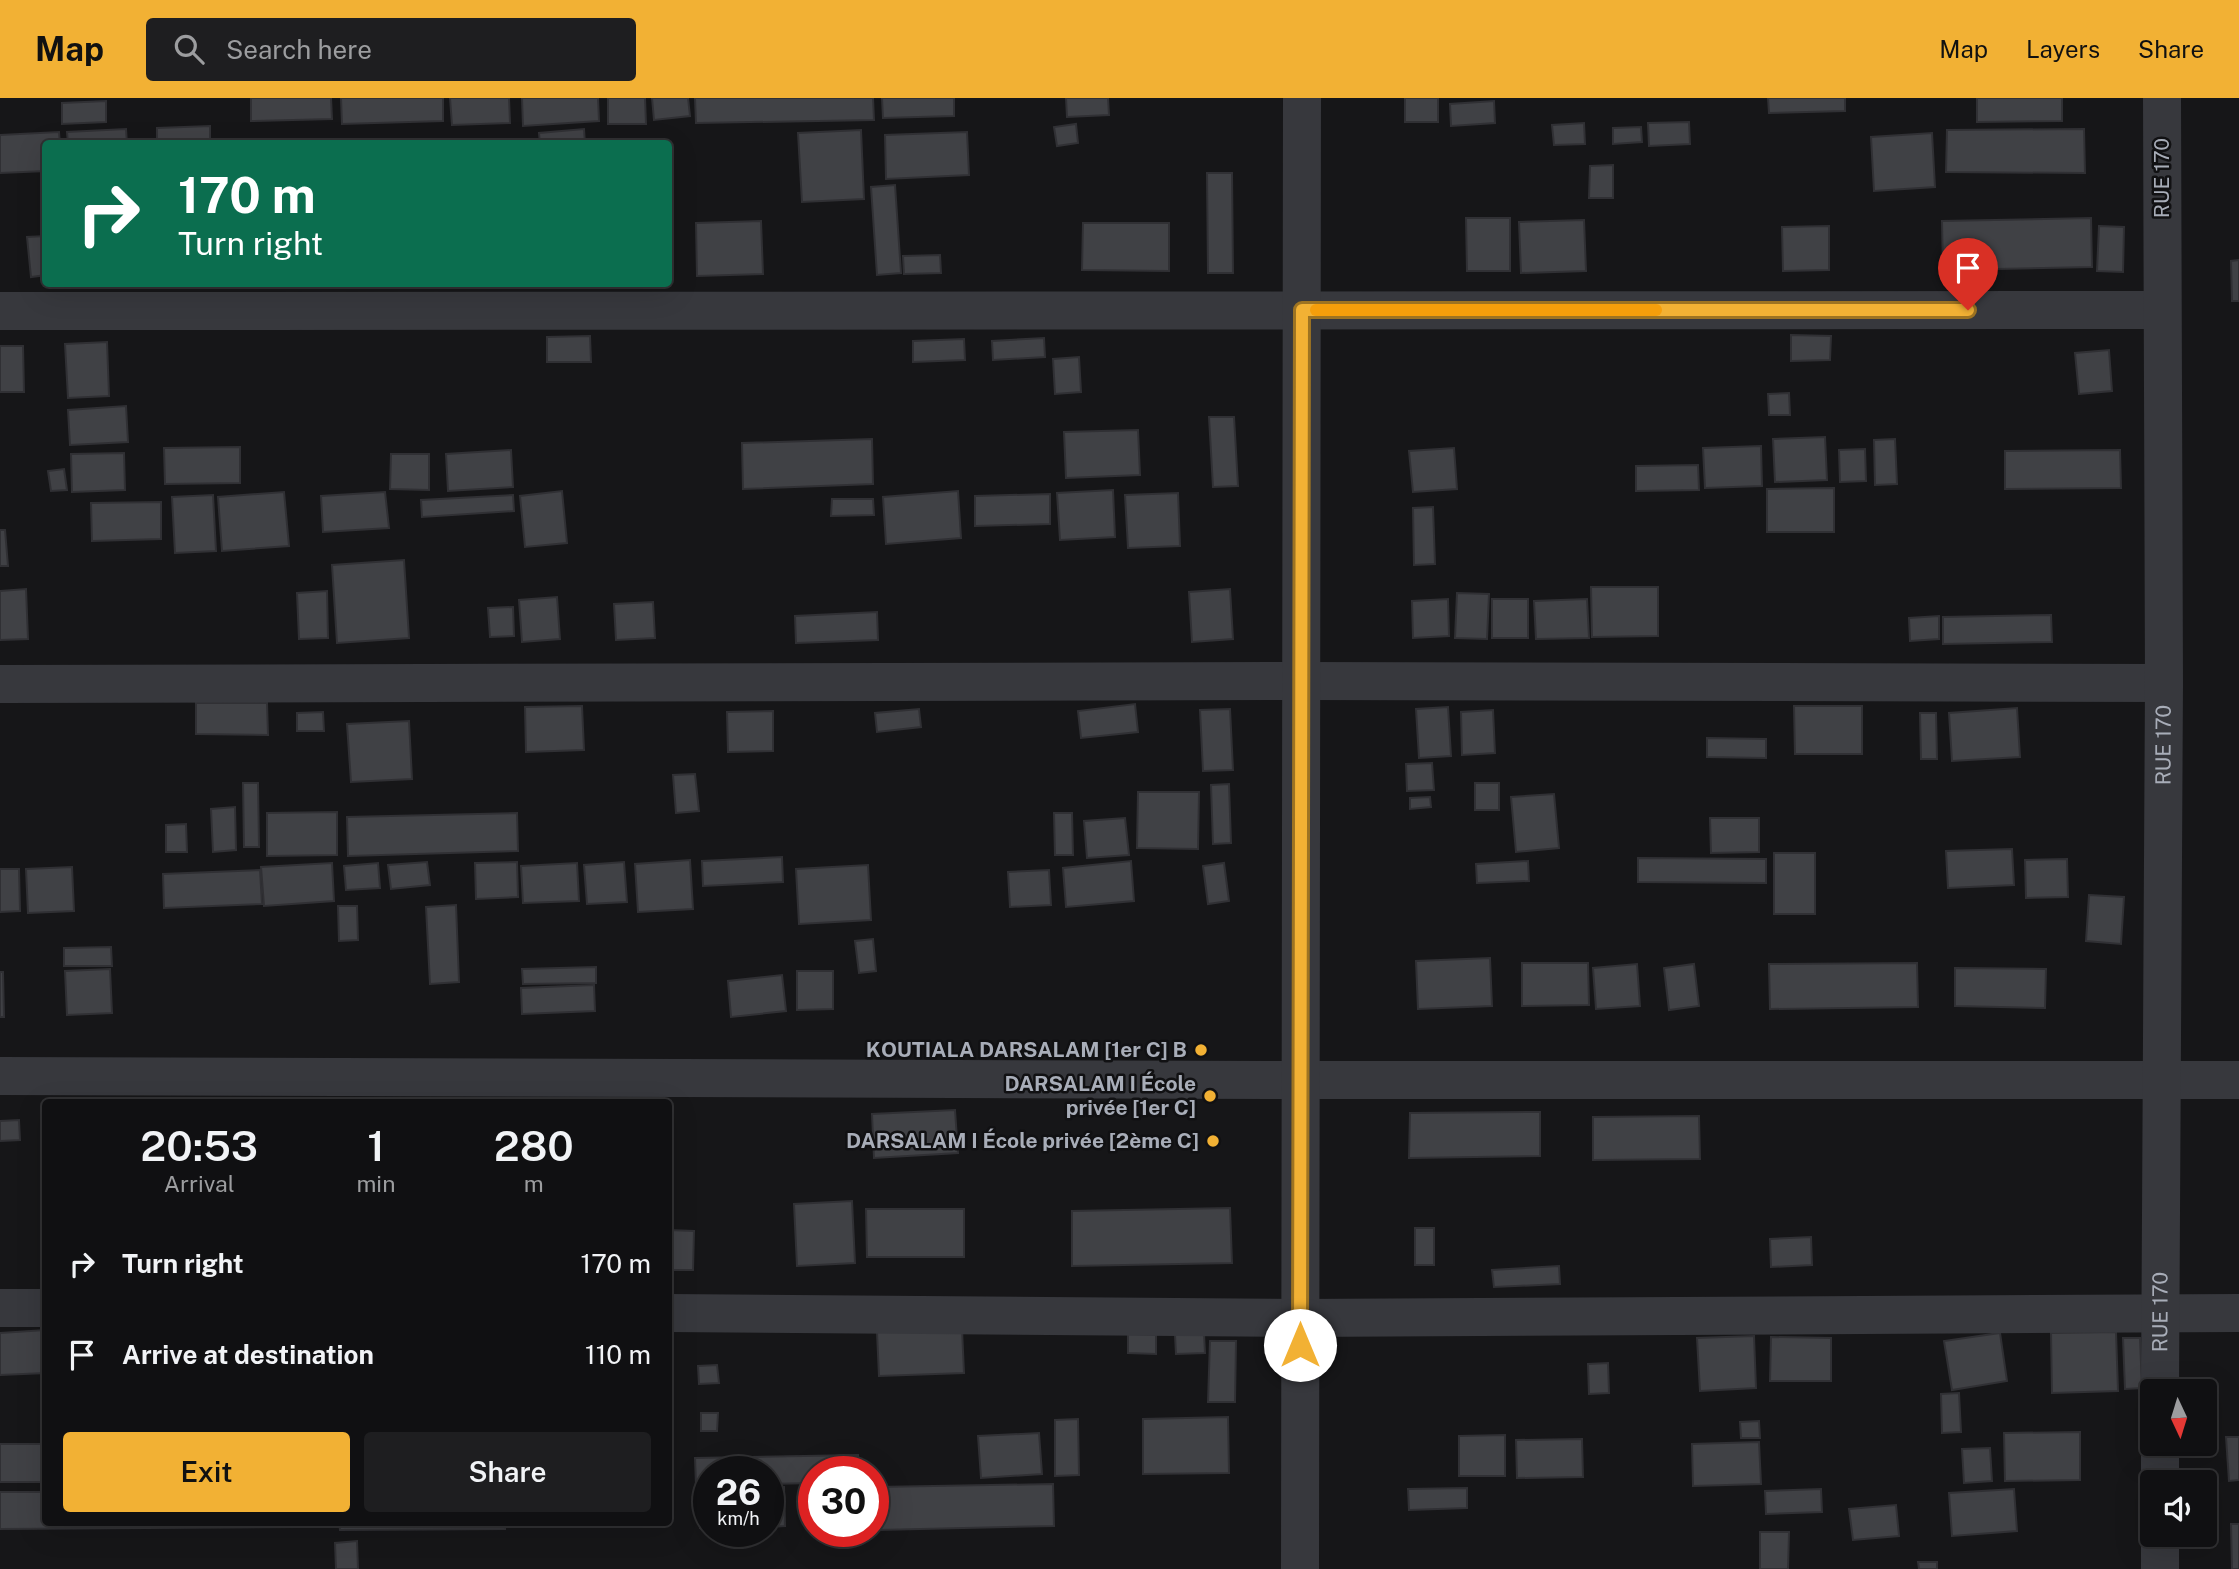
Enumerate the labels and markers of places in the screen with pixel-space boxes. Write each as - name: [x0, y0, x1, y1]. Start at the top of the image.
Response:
- pin: [1938, 238, 1998, 310]
- place label: KOUTIALA DARSALAM [1er C] B: [866, 1037, 1187, 1062]
- marker: KOUTIALA DARSALAM [1er C] B: [1193, 1042, 1209, 1058]
- place label: DARSALAM I École privée [1er C]: [1004, 1071, 1196, 1120]
- marker: DARSALAM I École privée [1er C]: [1202, 1088, 1218, 1104]
- place label: DARSALAM I École privée [2ème C]: [846, 1128, 1199, 1153]
- marker: DARSALAM I École privée [2ème C]: [1205, 1133, 1221, 1149]

